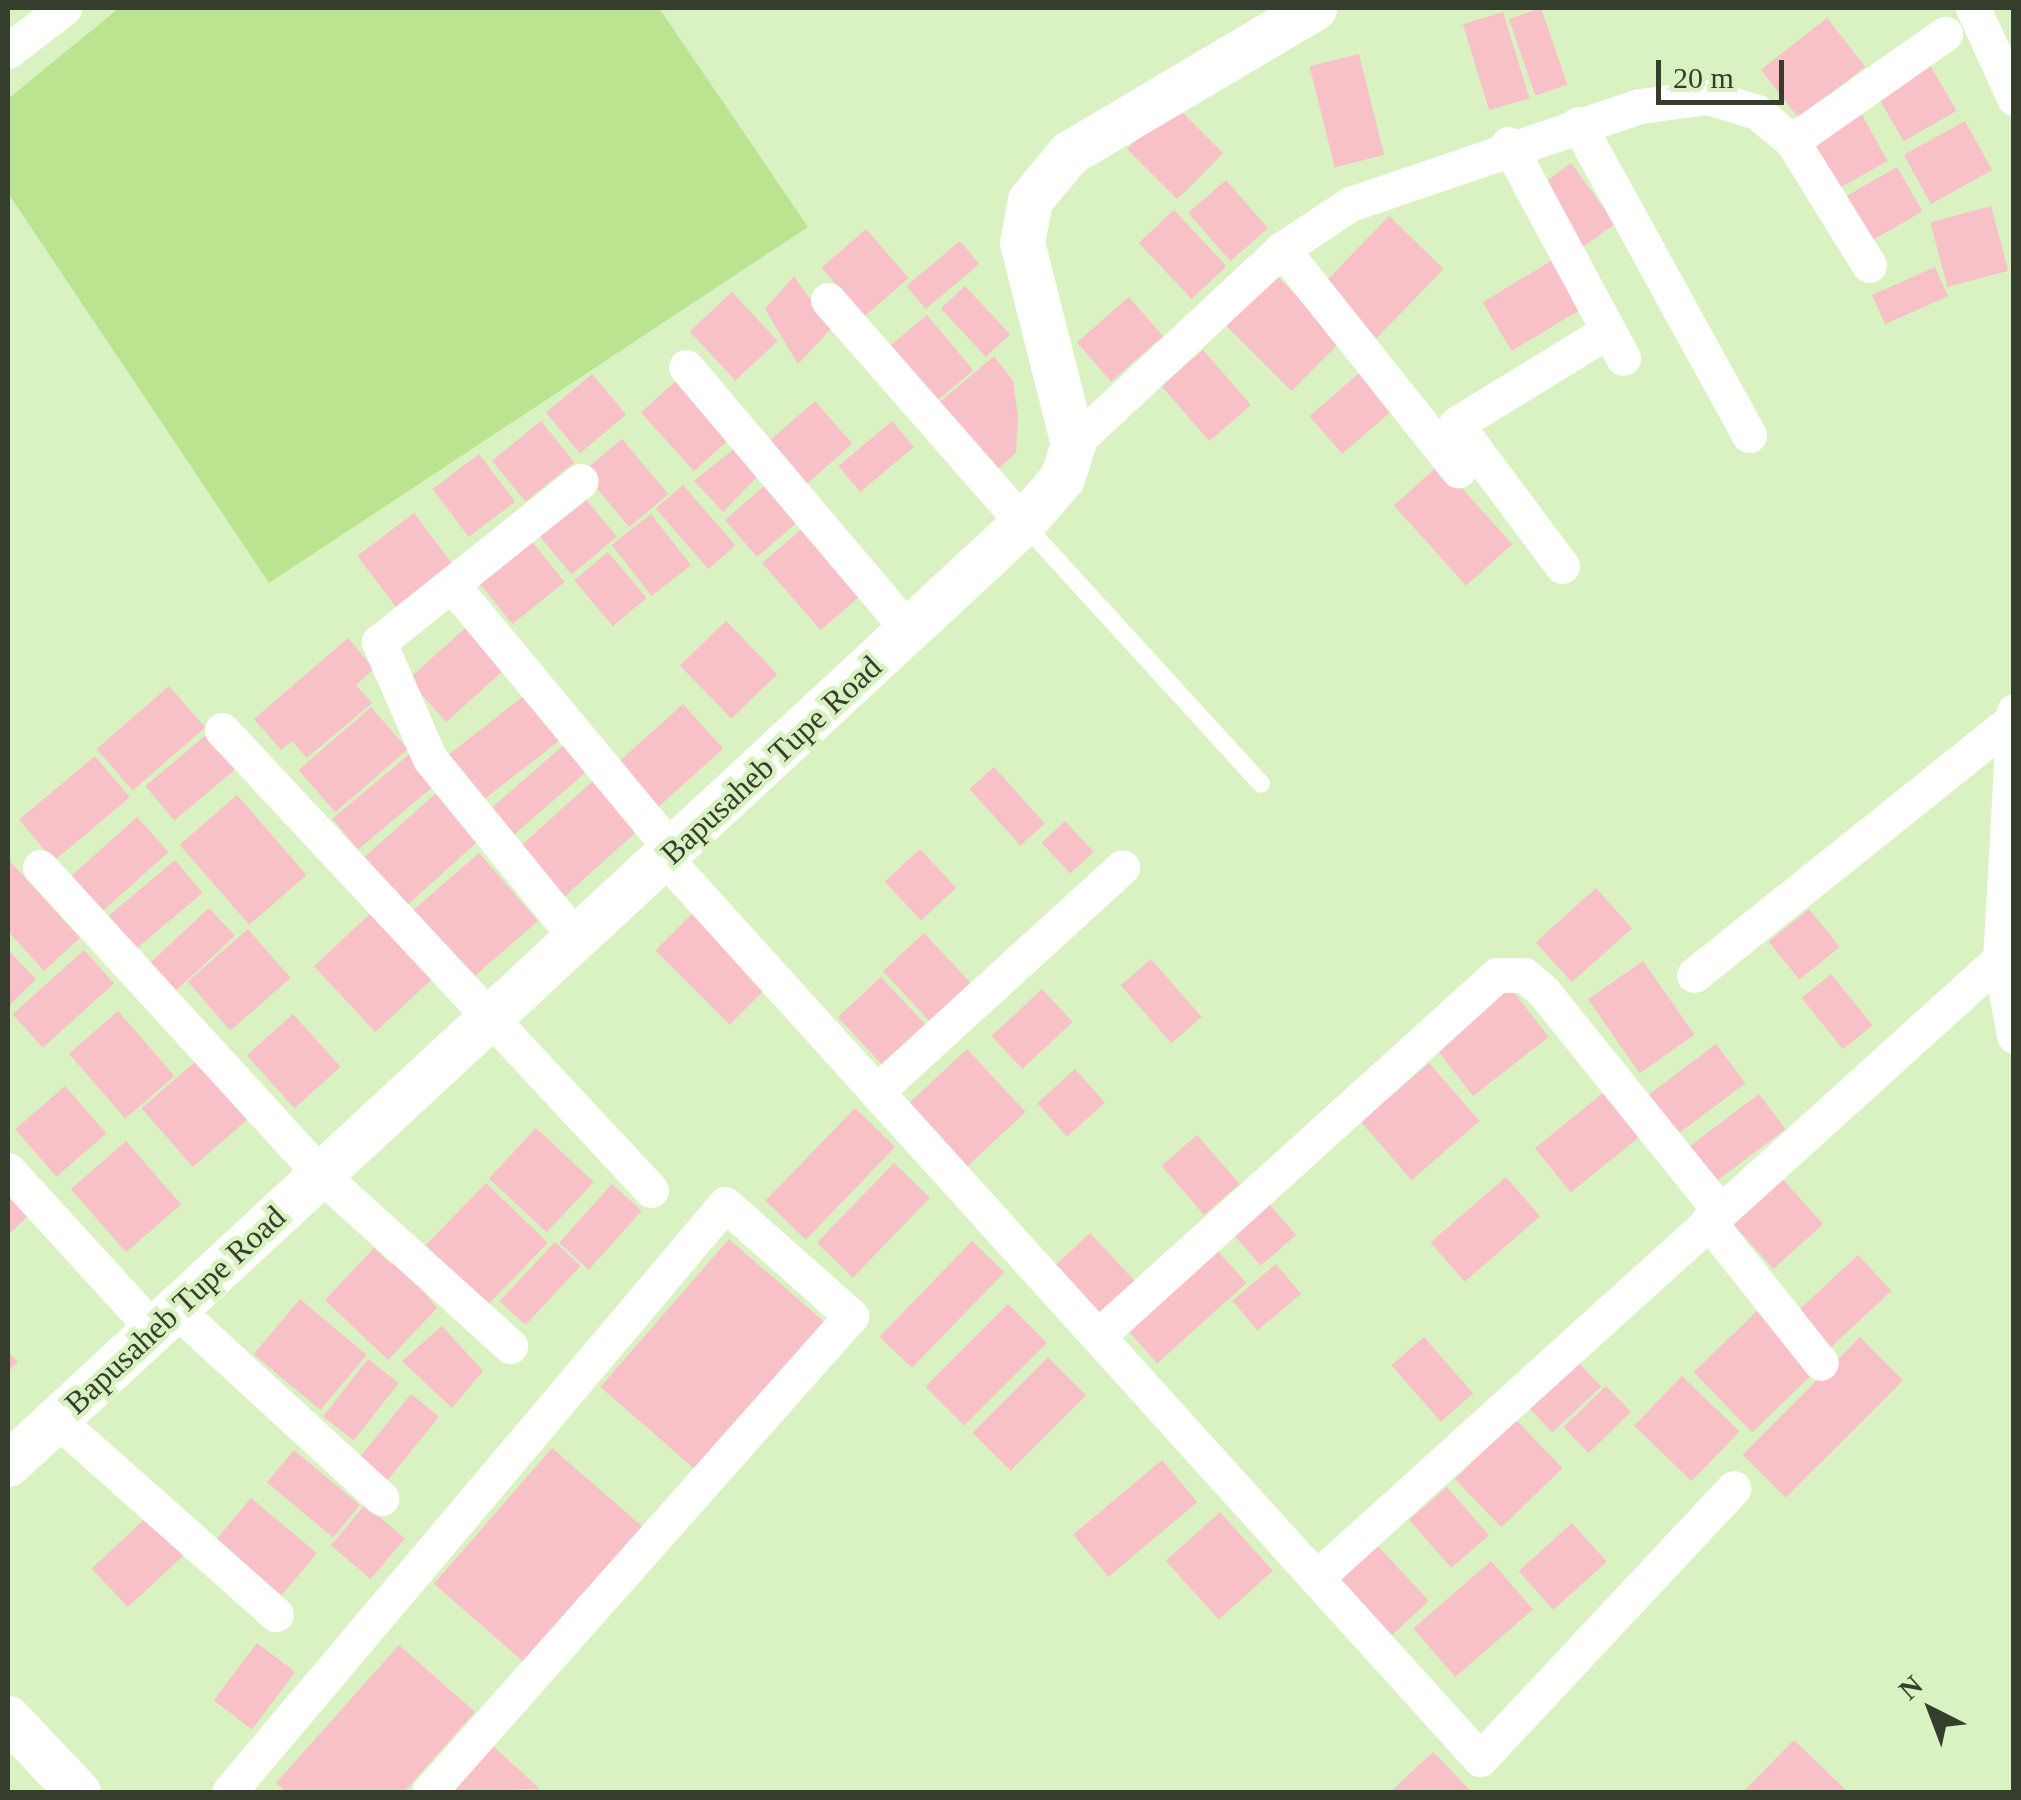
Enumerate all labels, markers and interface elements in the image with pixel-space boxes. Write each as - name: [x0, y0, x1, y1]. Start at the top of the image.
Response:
- scale bar: [1661, 40, 1788, 102]
- text: 20 m: [1673, 61, 1734, 94]
- street label: Bapusaheb Tupe Road: [652, 648, 890, 872]
- street label: Bapusaheb Tupe Road: [56, 1198, 294, 1422]
- north arrow: [1881, 1660, 1981, 1760]
- text: N: [1893, 1669, 1928, 1706]

